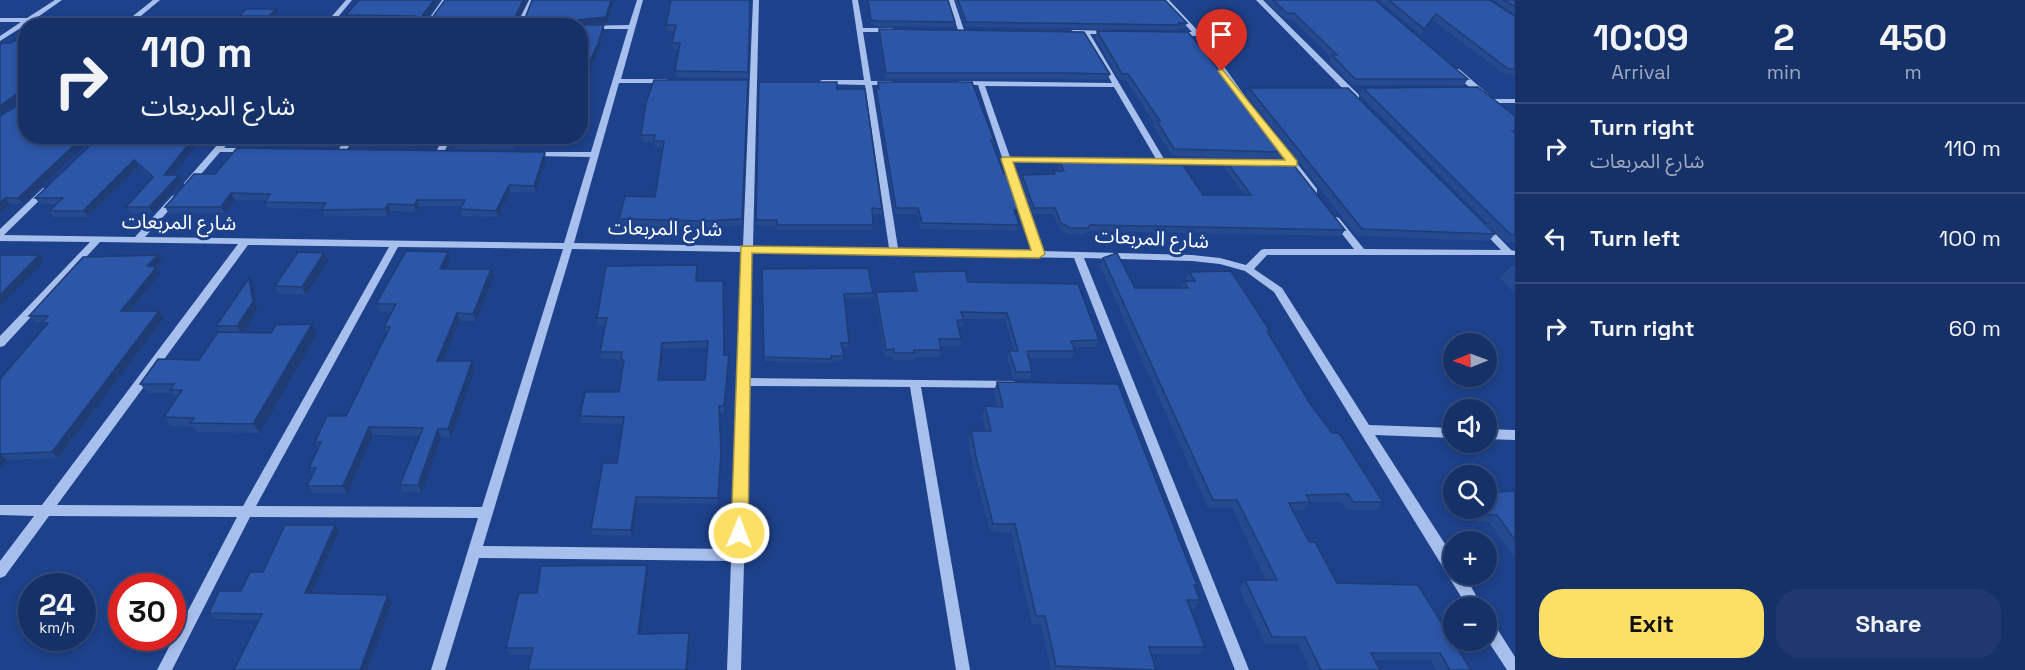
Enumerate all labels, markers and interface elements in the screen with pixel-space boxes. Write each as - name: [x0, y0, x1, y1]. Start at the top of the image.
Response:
- pin: [1196, 9, 1247, 71]
- text: 10:09: [1593, 15, 1689, 61]
- text: 2: [1773, 15, 1795, 61]
- text: 450: [1879, 15, 1947, 61]
- icon: arrive: [1205, 18, 1238, 51]
- text: 110 m: [141, 26, 253, 79]
- icon: right: [42, 42, 120, 120]
- text: Arrival: [1611, 59, 1671, 85]
- text: min: [1767, 59, 1801, 85]
- text: m: [1905, 59, 1922, 85]
- text: شارع المربعات: [141, 88, 296, 123]
- text: Turn right: [1590, 113, 1695, 141]
- icon: right: [1539, 132, 1572, 165]
- text: 110 m: [1944, 134, 2001, 162]
- text: شارع المربعات: [1590, 148, 1704, 174]
- street label: شارع المربعات: [122, 208, 236, 238]
- street label: شارع المربعات: [608, 214, 722, 244]
- street label: شارع المربعات: [1094, 222, 1210, 256]
- icon: left: [1539, 222, 1572, 255]
- text: Turn left: [1590, 224, 1680, 252]
- text: 100 m: [1939, 224, 2001, 252]
- icon: right: [1539, 312, 1572, 345]
- text: Turn right: [1590, 314, 1695, 342]
- text: 60 m: [1949, 314, 2001, 342]
- north arrow: [1443, 333, 1497, 387]
- map controls: [1443, 333, 1497, 651]
- button: sound: [1443, 399, 1497, 453]
- button: search: [1443, 465, 1497, 519]
- position arrow: [707, 501, 771, 565]
- button: +: [1443, 531, 1497, 585]
- speed limit sign: 30: [108, 573, 186, 651]
- text: 24: [39, 585, 75, 624]
- button: Exit: [1539, 589, 1764, 658]
- button: Share: [1776, 589, 2001, 658]
- button: −: [1443, 597, 1497, 651]
- text: km/h: [39, 618, 75, 637]

